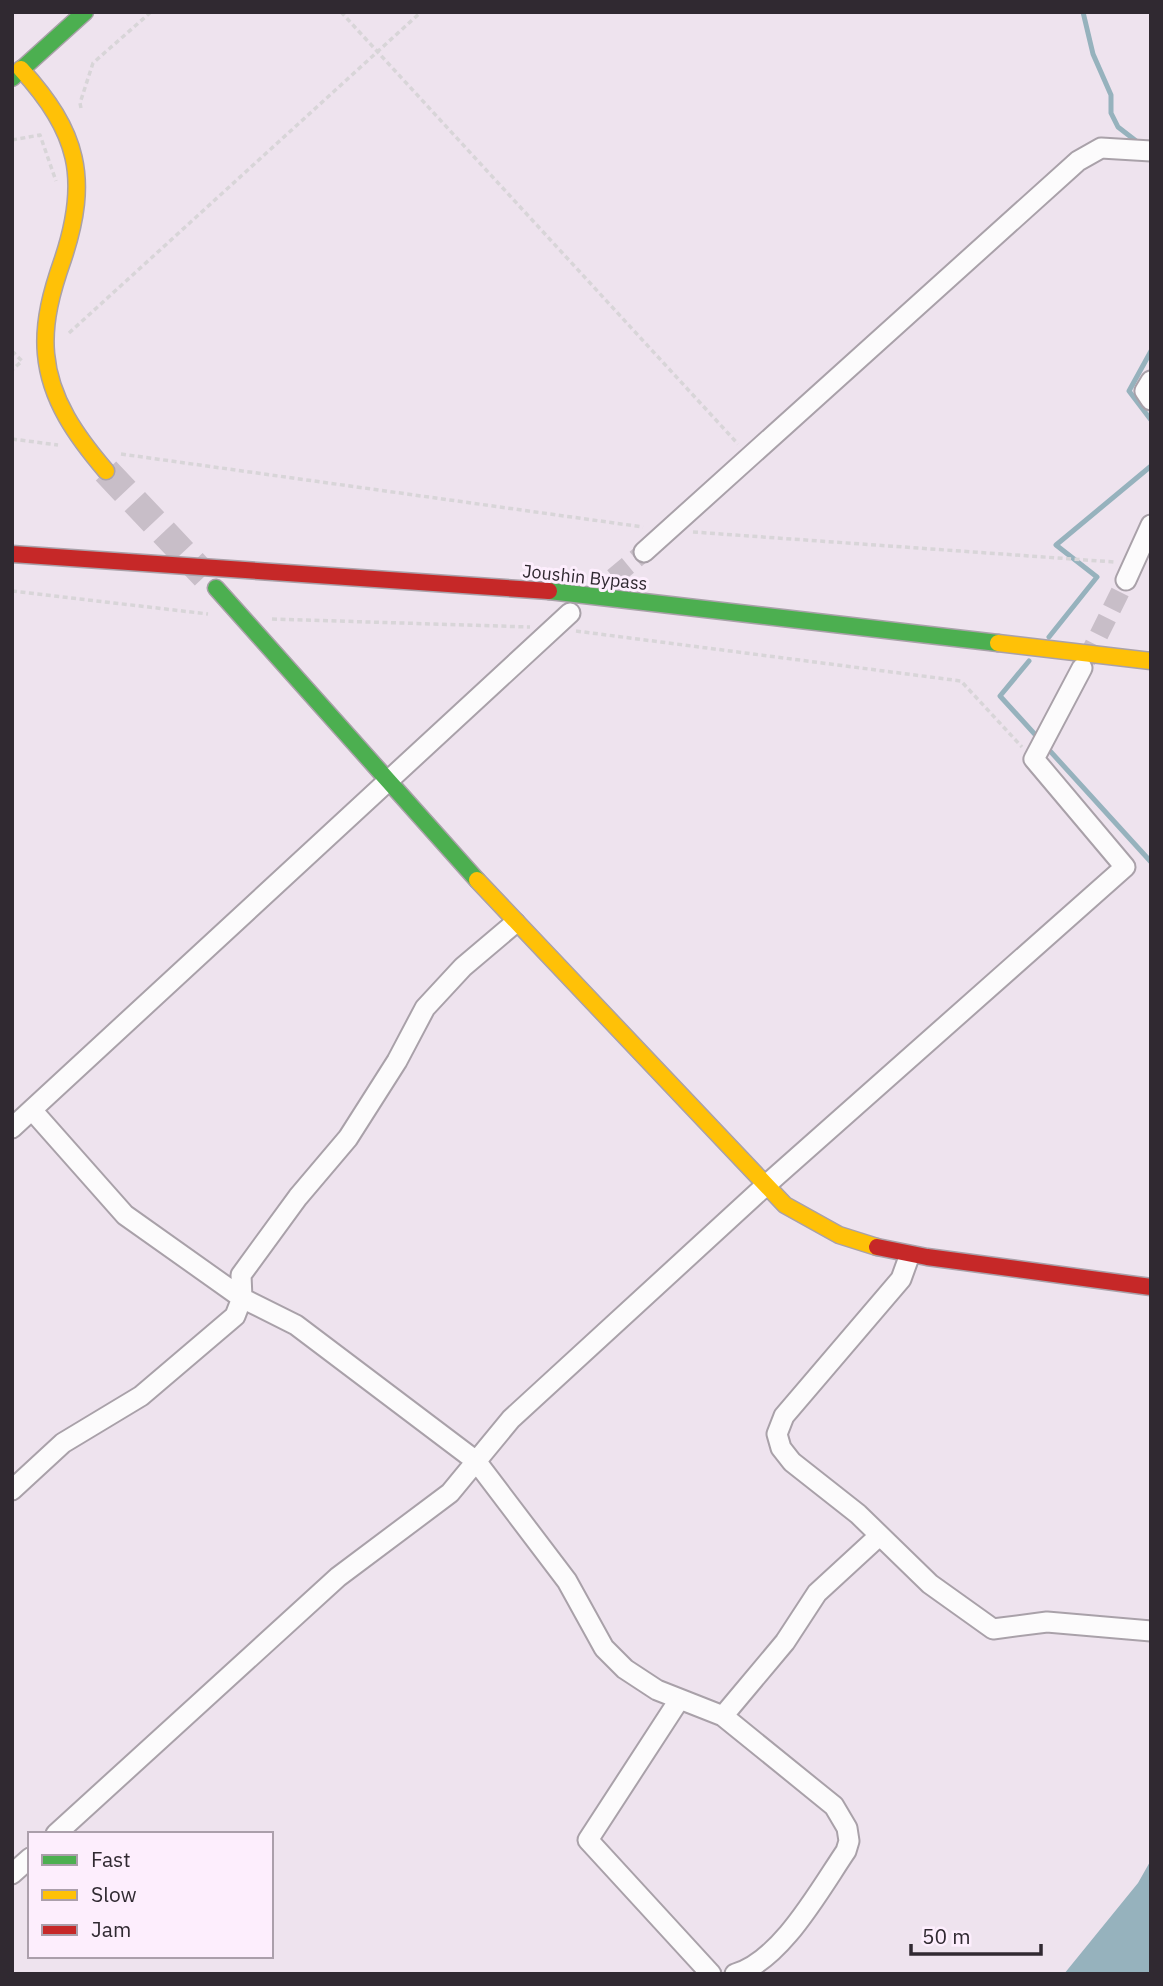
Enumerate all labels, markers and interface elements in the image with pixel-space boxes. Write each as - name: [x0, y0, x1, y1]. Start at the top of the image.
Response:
- street label: Joushin Bypass: [521, 559, 649, 595]
- legend: [28, 1832, 273, 1958]
- text: Fast: [91, 1845, 131, 1873]
- text: Slow: [91, 1880, 137, 1908]
- scale bar: [911, 1912, 1040, 1956]
- text: Jam: [91, 1915, 131, 1943]
- text: 50 m: [922, 1922, 971, 1950]

